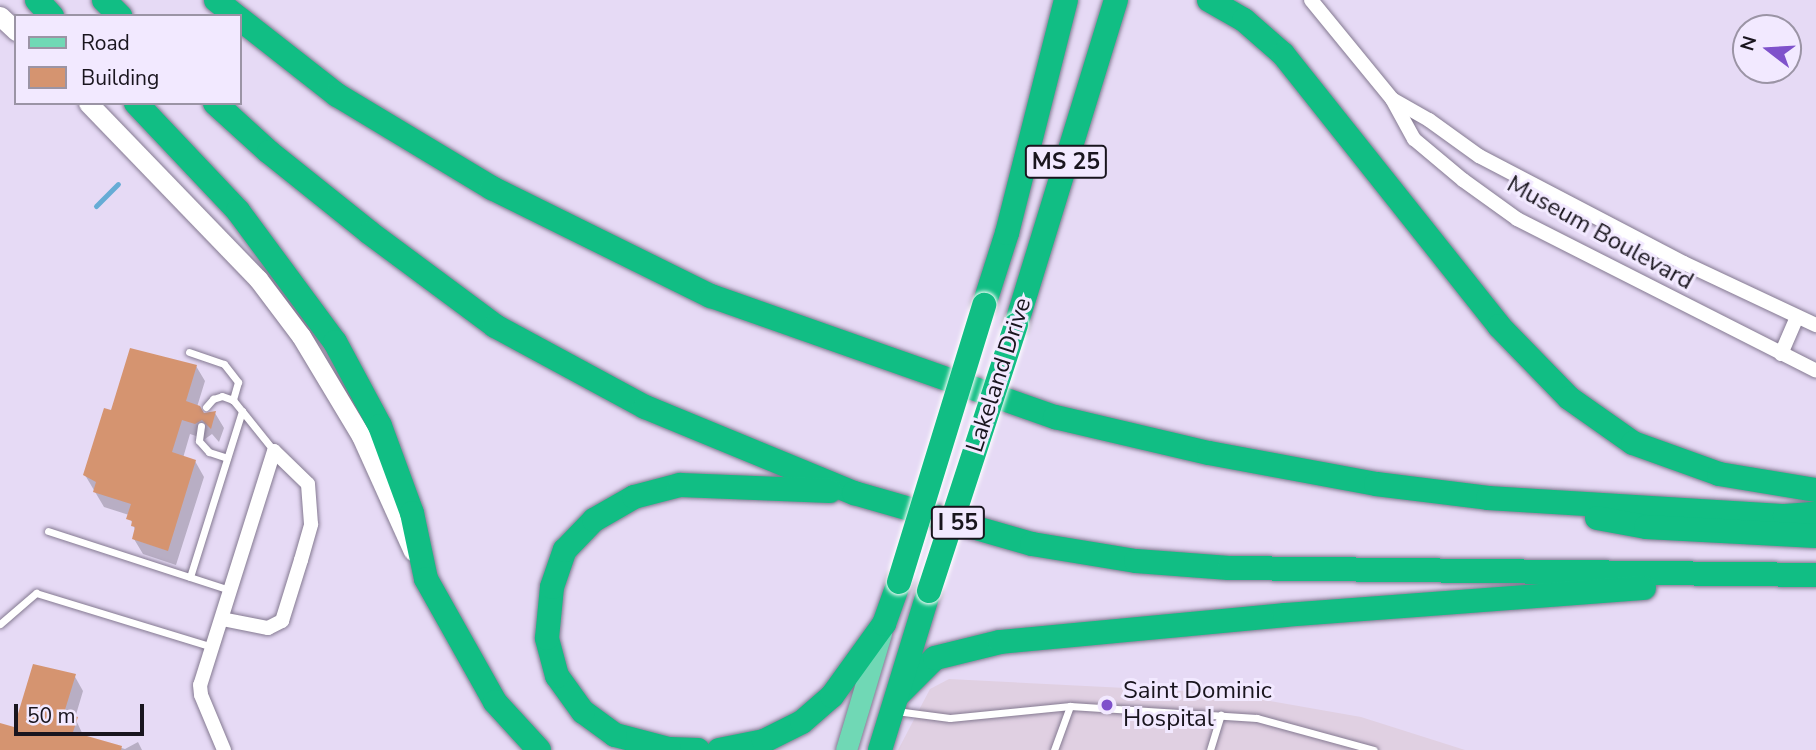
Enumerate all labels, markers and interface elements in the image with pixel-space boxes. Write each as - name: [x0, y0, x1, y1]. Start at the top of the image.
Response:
- legend: [14, 14, 242, 105]
- north arrow: [1732, 14, 1802, 84]
- text: Road: [81, 29, 130, 57]
- text: N: [1734, 33, 1763, 54]
- text: Building: [81, 64, 159, 92]
- road number: MS 25: [1024, 142, 1108, 182]
- street label: Museum Boulevard: [1502, 170, 1698, 296]
- street label: Lakeland Drive: [960, 294, 1038, 456]
- road number: I 55: [930, 503, 986, 542]
- place label: Saint Dominic Hospital: [1123, 677, 1272, 733]
- scale bar: [18, 690, 147, 734]
- marker: Saint Dominic Hospital: [1097, 695, 1117, 715]
- text: 50 m: [27, 702, 76, 730]

